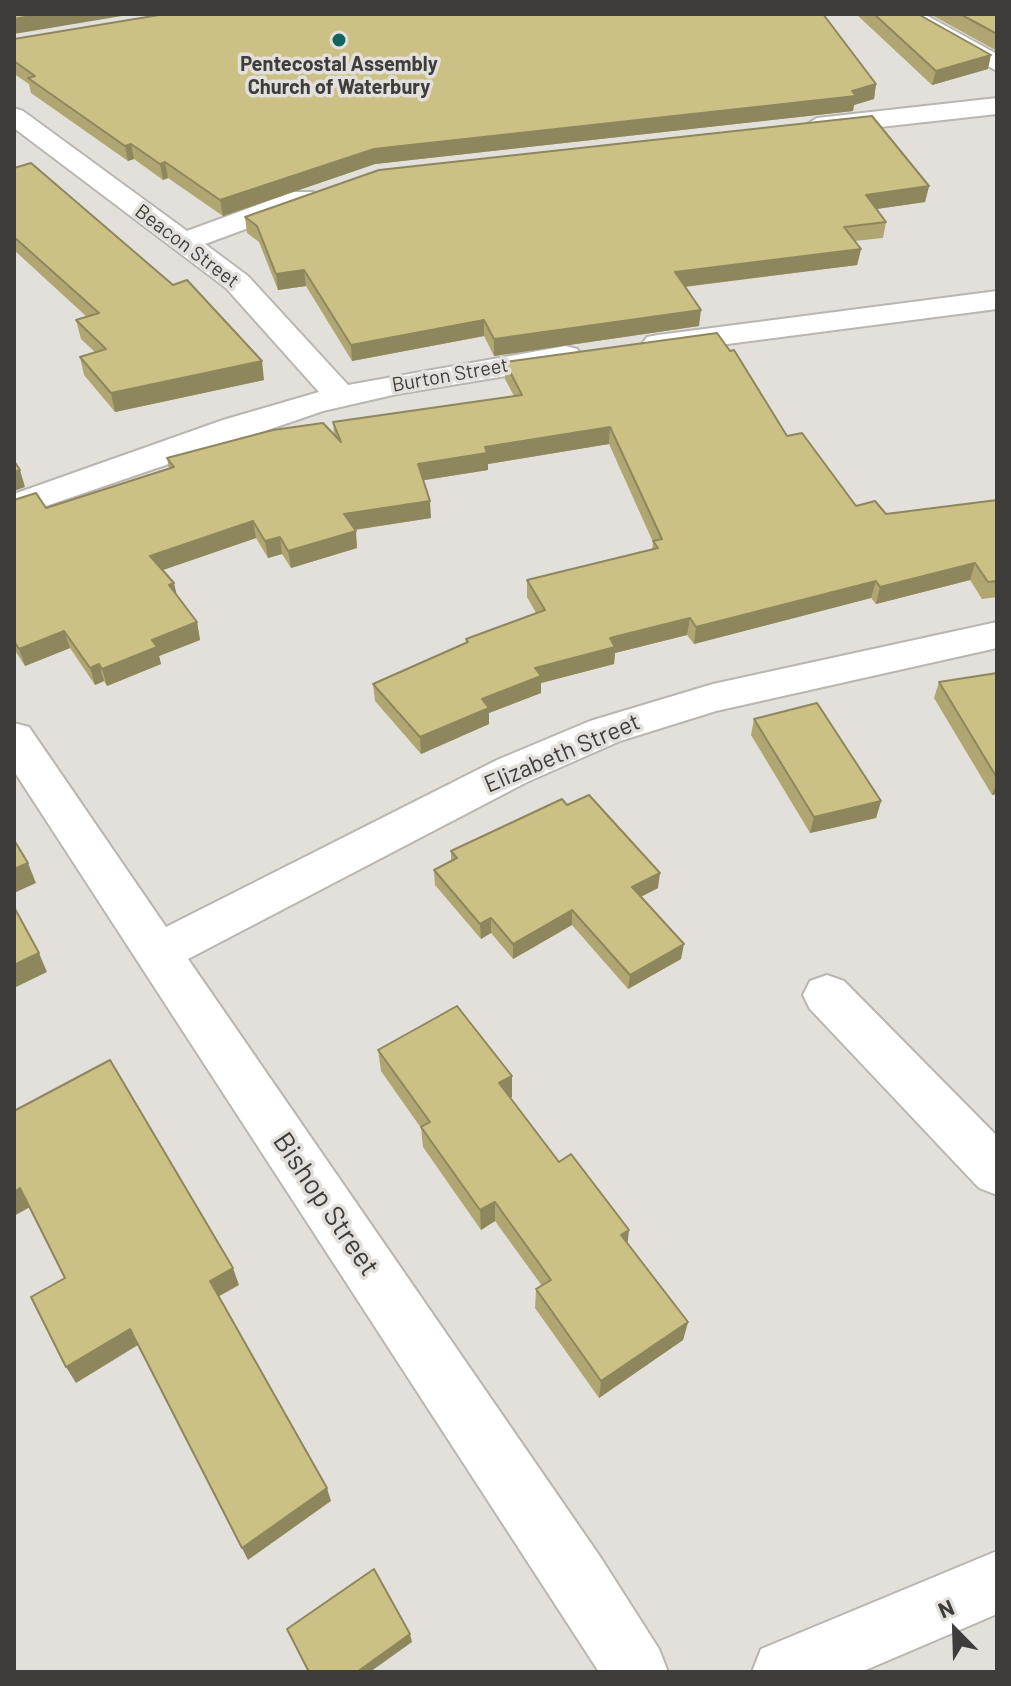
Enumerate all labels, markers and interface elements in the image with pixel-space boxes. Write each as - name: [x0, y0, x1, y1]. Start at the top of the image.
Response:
- marker: Pentecostal Assembly Church of Waterbury: [330, 31, 348, 49]
- place label: Pentecostal Assembly Church of Waterbury: [240, 52, 438, 99]
- street label: Beacon Street: [130, 199, 244, 293]
- street label: Burton Street: [390, 353, 510, 397]
- street label: Elizabeth Street: [480, 707, 644, 799]
- street label: Bishop Street: [266, 1126, 386, 1282]
- north arrow: [915, 1590, 995, 1670]
- text: N: [934, 1593, 957, 1623]

